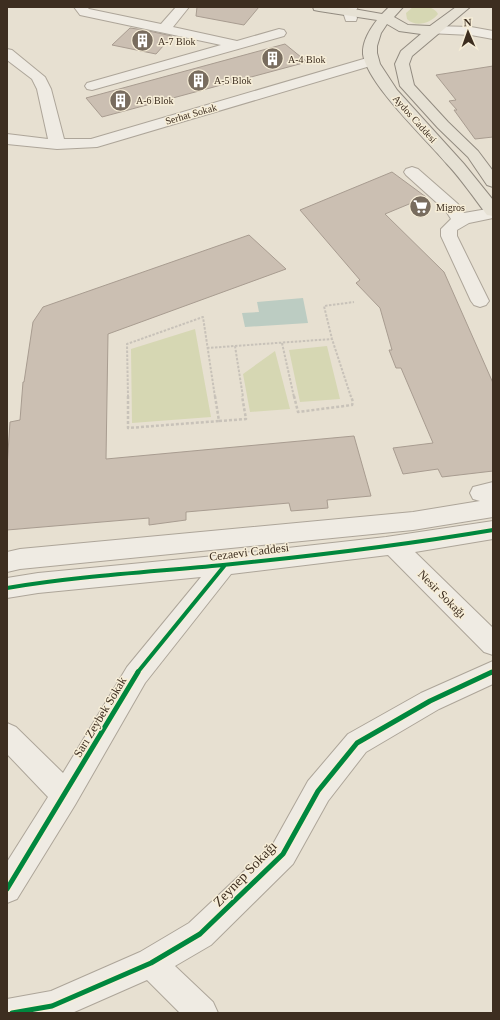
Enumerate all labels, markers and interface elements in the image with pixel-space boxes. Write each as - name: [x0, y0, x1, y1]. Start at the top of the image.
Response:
- north arrow: [448, 12, 488, 52]
- text: N: [463, 16, 472, 28]
- building icon: A-7 Blok: [129, 28, 155, 54]
- place label: A-7 Blok: [158, 36, 196, 47]
- building icon: A-4 Blok: [260, 46, 286, 72]
- place label: A-4 Blok: [288, 54, 326, 65]
- building icon: A-5 Blok: [185, 67, 211, 93]
- place label: A-5 Blok: [214, 75, 252, 86]
- building icon: A-6 Blok: [107, 87, 133, 113]
- street label: Aydos Caddesi: [391, 93, 439, 145]
- place label: A-6 Blok: [136, 95, 174, 106]
- street label: Serhat Sokak: [164, 101, 218, 127]
- supermarket icon: Migros: [407, 194, 433, 220]
- place label: Migros: [436, 202, 465, 213]
- street label: Cezaevi Caddesi: [208, 540, 290, 564]
- street label: Nesir Sokağı: [415, 567, 469, 621]
- street label: Sarı Zeybek Sokak: [70, 674, 130, 760]
- street label: Zeynep Sokağı: [210, 838, 280, 910]

